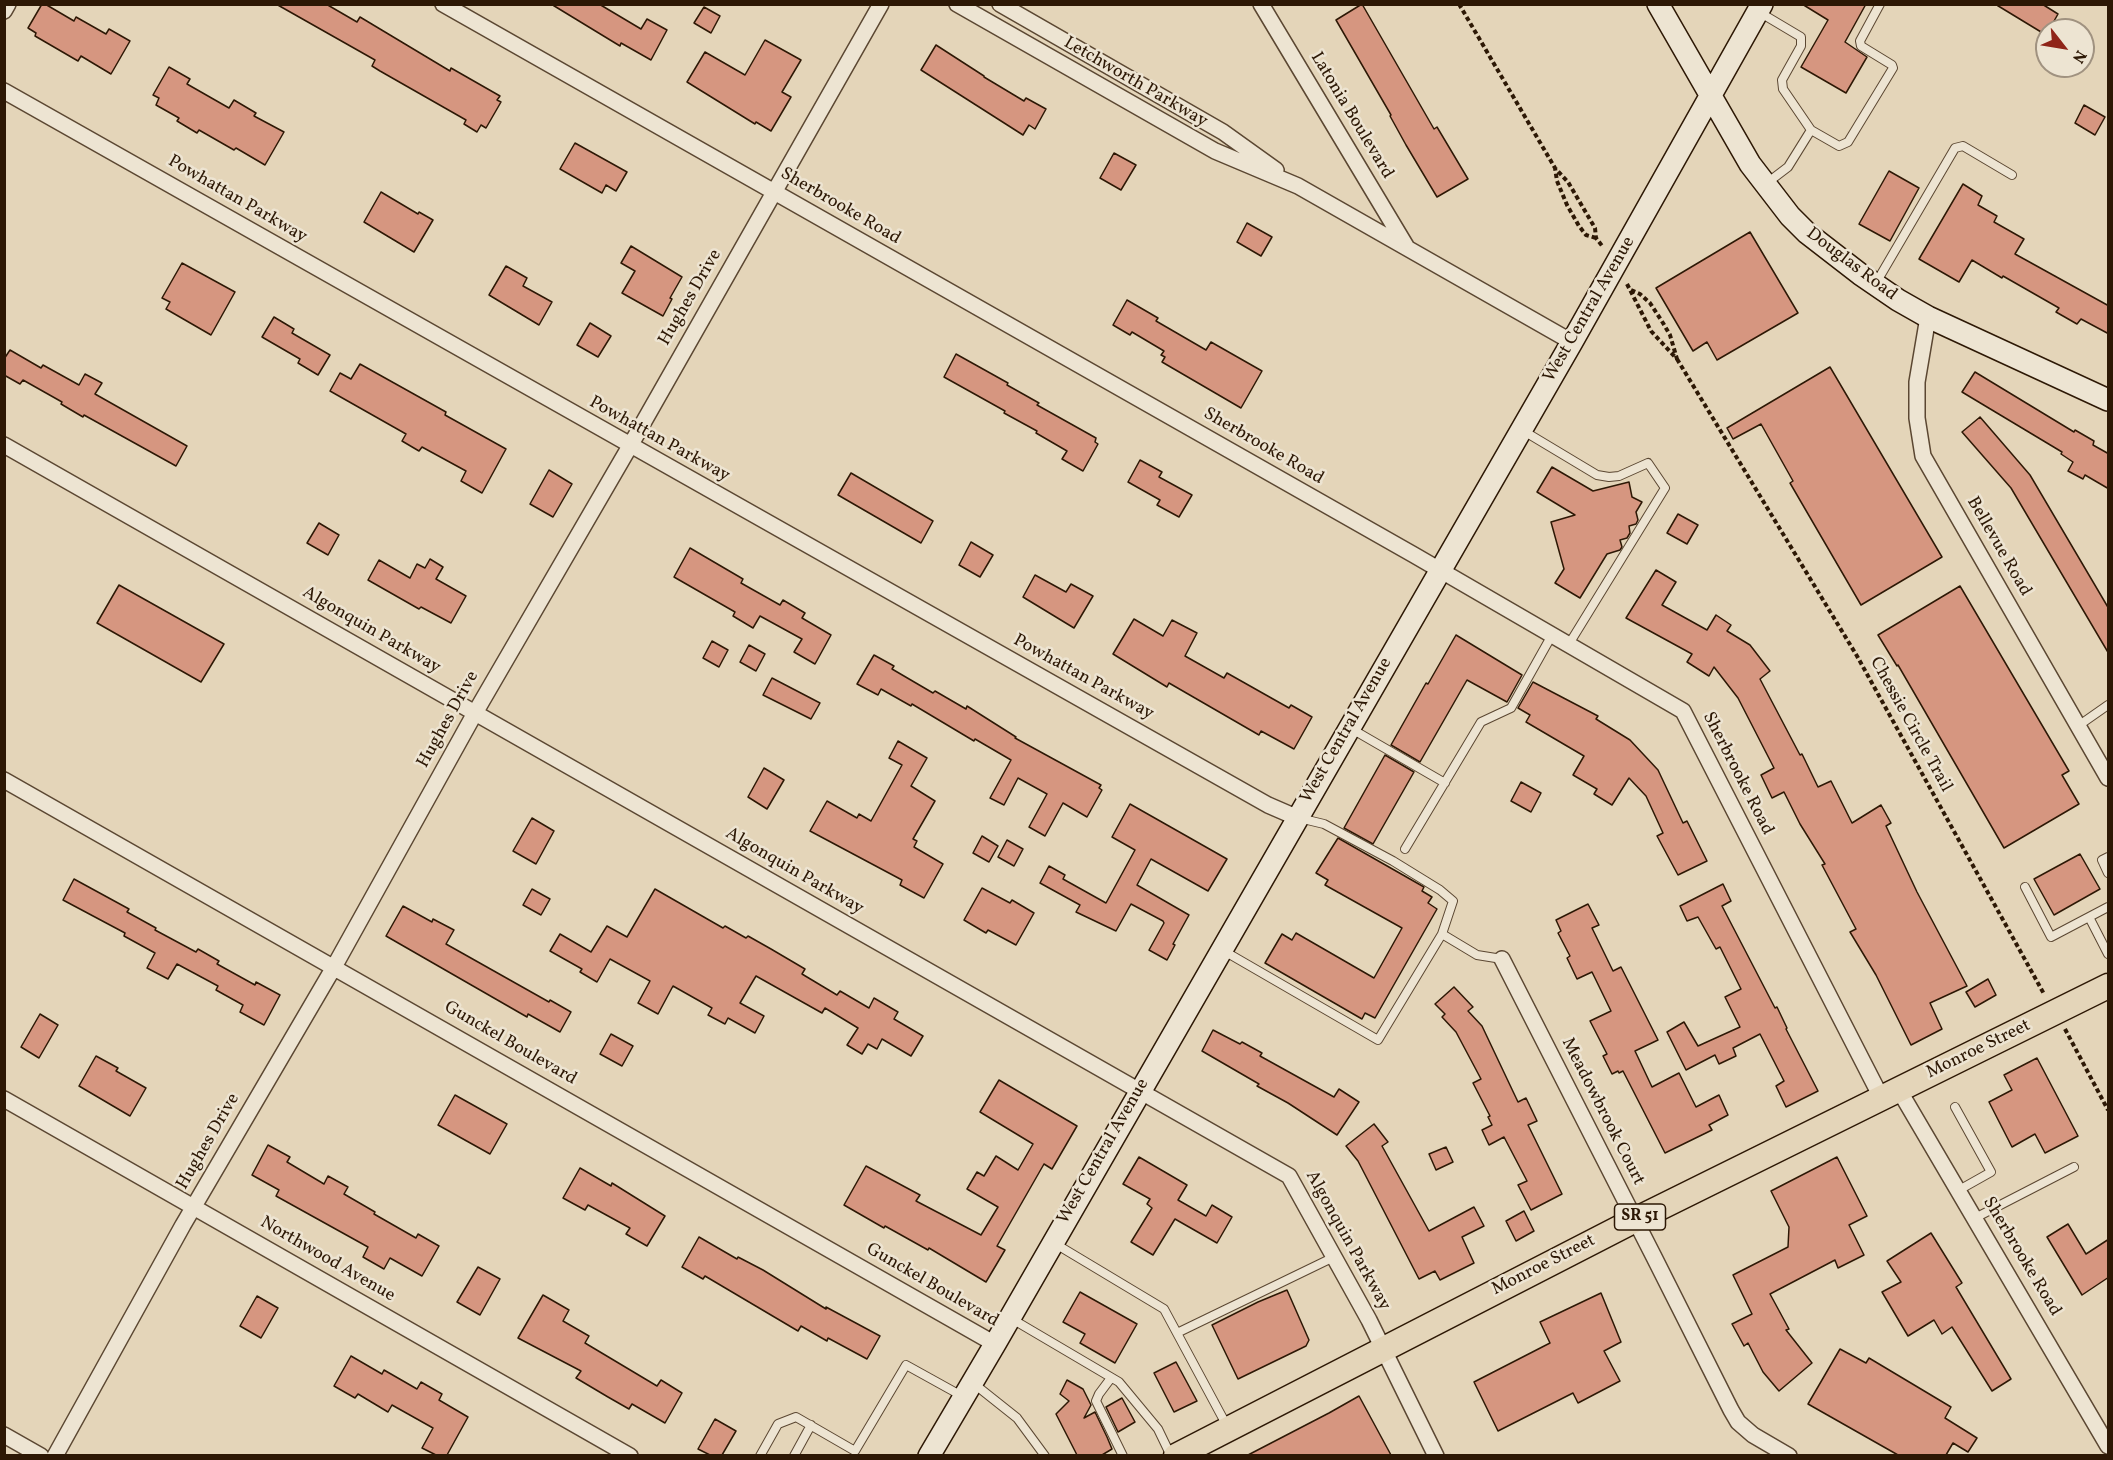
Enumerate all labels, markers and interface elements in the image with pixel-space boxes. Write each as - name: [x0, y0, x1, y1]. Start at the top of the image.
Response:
- north arrow: [2035, 18, 2095, 78]
- street label: Letchworth Parkway: [1059, 33, 1211, 133]
- text: N: [2066, 46, 2091, 67]
- street label: Latonia Boulevard: [1305, 49, 1397, 183]
- street label: Powhattan Parkway: [163, 151, 311, 249]
- street label: Sherbrooke Road: [776, 164, 904, 250]
- street label: Douglas Road: [1801, 224, 1901, 306]
- street label: West Central Avenue: [1540, 233, 1640, 387]
- street label: Hughes Drive: [655, 246, 727, 350]
- street label: Powhattan Parkway: [585, 392, 733, 488]
- street label: Sherbrooke Road: [1199, 404, 1327, 490]
- street label: Bellevue Road: [1961, 493, 2035, 601]
- street label: Algonquin Parkway: [298, 583, 444, 679]
- street label: Powhattan Parkway: [1009, 630, 1157, 726]
- street label: West Central Avenue: [1297, 654, 1397, 808]
- street label: Chessie Circle Trail: [1864, 654, 1956, 796]
- street label: Hughes Drive: [414, 668, 484, 772]
- street label: Sherbrooke Road: [1697, 709, 1777, 839]
- street label: Algonquin Parkway: [721, 824, 867, 920]
- street label: Gunckel Boulevard: [440, 997, 580, 1091]
- street label: Monroe Street: [1923, 1015, 2035, 1085]
- street label: Meadowbrook Court: [1555, 1035, 1649, 1189]
- street label: West Central Avenue: [1054, 1075, 1154, 1229]
- street label: Hughes Drive: [173, 1090, 245, 1194]
- street label: Algonquin Parkway: [1300, 1167, 1394, 1315]
- street label: Sherbrooke Road: [1977, 1193, 2065, 1321]
- road number: SR 51: [1614, 1204, 1666, 1230]
- street label: Northwood Avenue: [256, 1213, 398, 1307]
- street label: Monroe Street: [1489, 1231, 1599, 1301]
- street label: Gunckel Boulevard: [862, 1239, 1002, 1333]

